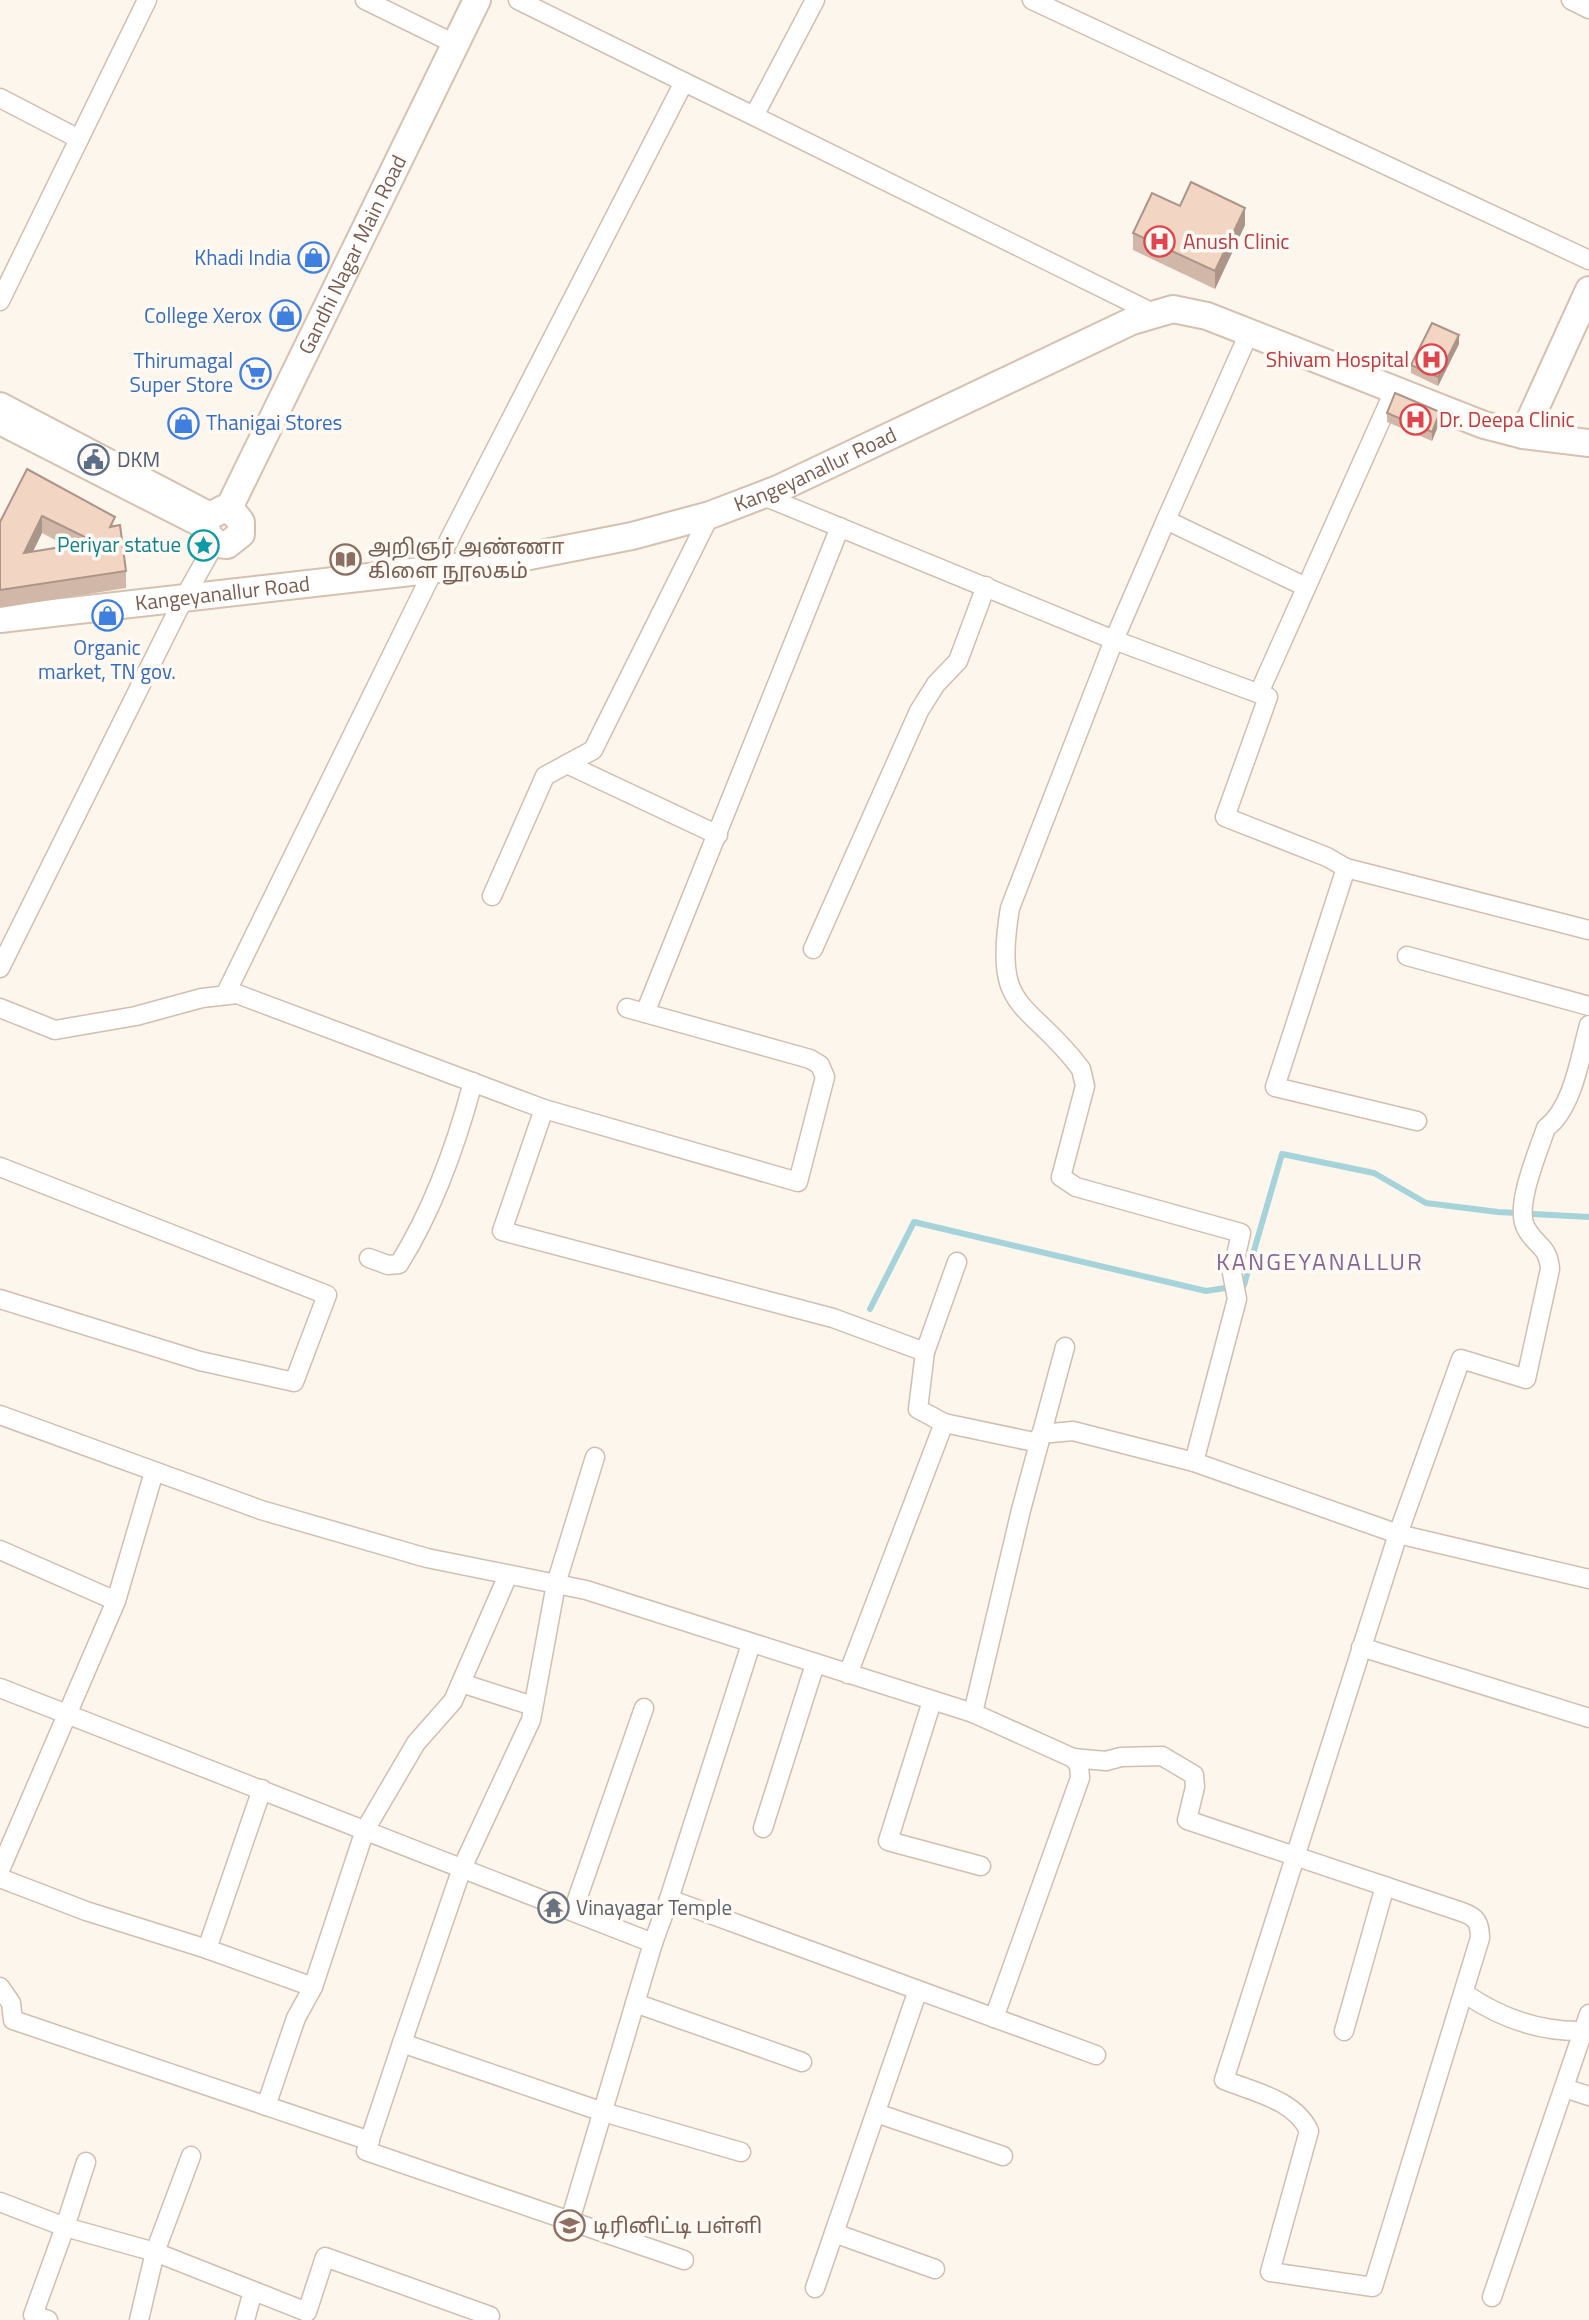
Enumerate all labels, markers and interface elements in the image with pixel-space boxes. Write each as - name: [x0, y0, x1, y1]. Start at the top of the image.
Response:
- street label: Gandhi Nagar Main Road: [289, 149, 414, 360]
- hospital icon: Anush Clinic: [1143, 225, 1177, 259]
- place label: Anush Clinic: [1183, 225, 1290, 257]
- place label: Khadi India: [194, 241, 291, 273]
- shop icon: Khadi India: [297, 241, 331, 275]
- place label: College Xerox: [144, 299, 262, 331]
- shop icon: College Xerox: [268, 299, 302, 333]
- place label: Shivam Hospital: [1266, 343, 1409, 375]
- hospital icon: Shivam Hospital: [1415, 343, 1449, 377]
- place label: Thirumagal Super Store: [130, 344, 233, 400]
- supermarket icon: Thirumagal Super Store: [239, 356, 273, 390]
- hospital icon: Dr. Deepa Clinic: [1399, 403, 1433, 437]
- place label: Dr. Deepa Clinic: [1439, 403, 1575, 435]
- shop icon: Thanigai Stores: [166, 406, 200, 440]
- place label: Thanigai Stores: [206, 406, 342, 438]
- street label: Kangeyanallur Road: [729, 418, 901, 519]
- public building icon: DKM: [77, 443, 111, 477]
- place label: DKM: [117, 443, 160, 475]
- place label: Periyar statue: [57, 528, 181, 560]
- place icon: Periyar statue: [187, 528, 221, 562]
- place label: அறிஞர் அண்ணா கிளை நூலகம்: [368, 530, 565, 586]
- library icon: அறிஞர் அண்ணா கிளை நூலகம்: [328, 542, 362, 576]
- street label: Kangeyanallur Road: [133, 567, 311, 618]
- shop icon: Organic market, TN gov.: [90, 599, 124, 633]
- place label: Organic market, TN gov.: [38, 631, 176, 687]
- district label: KANGEYANALLUR: [1216, 1243, 1424, 1279]
- temple icon: Vinayagar Temple: [536, 1891, 570, 1925]
- place label: Vinayagar Temple: [576, 1891, 732, 1923]
- school or university icon: டிரினிட்டி பள்ளி: [553, 2209, 587, 2243]
- place label: டிரினிட்டி பள்ளி: [593, 2209, 762, 2241]

